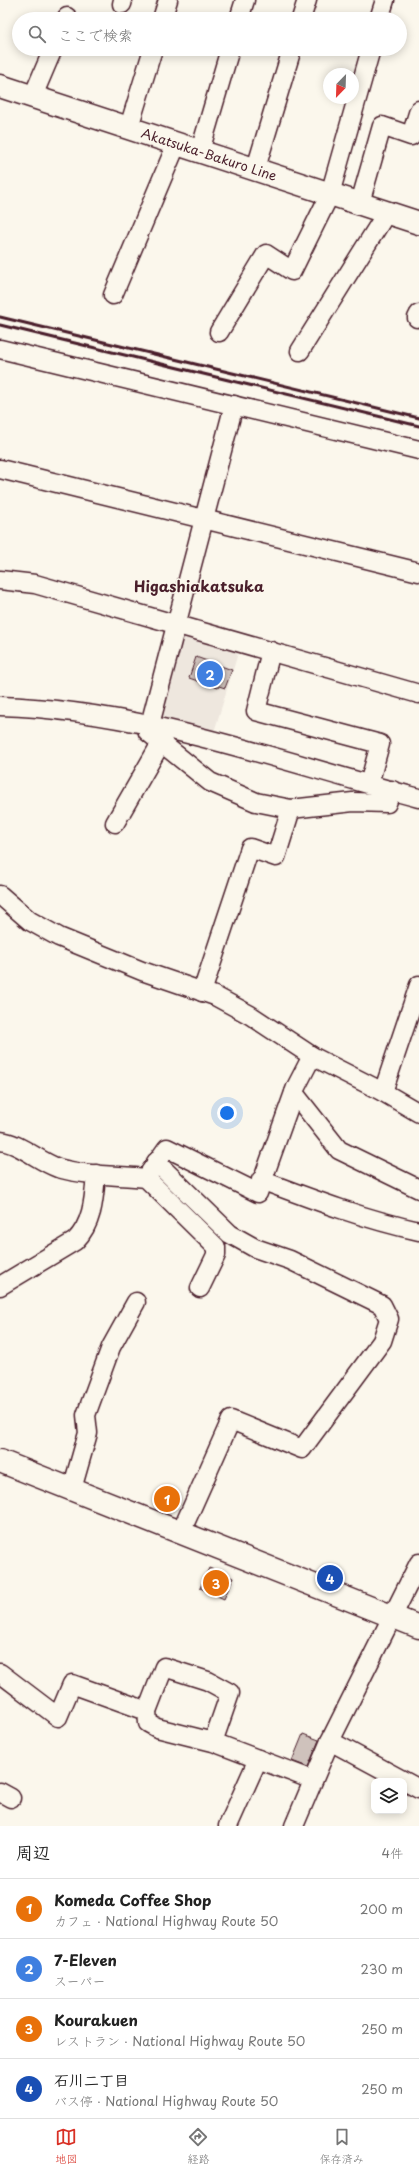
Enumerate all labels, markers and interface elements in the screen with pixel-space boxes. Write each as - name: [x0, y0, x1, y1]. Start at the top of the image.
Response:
- search box: [12, 12, 407, 56]
- icon: search: [26, 23, 48, 45]
- text: ここで検索: [58, 23, 133, 46]
- north arrow: [323, 68, 359, 104]
- street label: Akatsuka-Bakuro Line: [139, 123, 280, 185]
- district label: Higashiakatsuka: [134, 574, 264, 597]
- pin: 2: [197, 659, 223, 689]
- your location: [217, 1103, 237, 1123]
- pin: 1: [154, 1484, 180, 1514]
- pin: 4: [317, 1563, 343, 1593]
- pin: 3: [203, 1568, 229, 1598]
- map controls: [371, 1778, 407, 1814]
- button: layers: [371, 1778, 407, 1814]
- text: 周辺: [16, 1839, 50, 1865]
- text: 4件: [381, 1843, 403, 1862]
- text: Komeda Coffee Shop: [54, 1888, 211, 1911]
- text: 1: [26, 1899, 32, 1918]
- text: 200 m: [360, 1899, 403, 1918]
- text: カフェ · National Highway Route 50: [54, 1911, 278, 1930]
- text: 7-Eleven: [54, 1948, 117, 1971]
- text: 2: [24, 1959, 34, 1978]
- text: 230 m: [361, 1959, 403, 1978]
- text: スーパー: [54, 1971, 105, 1990]
- text: Kourakuen: [54, 2008, 138, 2031]
- text: 3: [25, 2019, 33, 2038]
- text: 250 m: [361, 2019, 403, 2038]
- text: レストラン · National Highway Route 50: [54, 2031, 305, 2050]
- text: 石川二丁目: [54, 2068, 129, 2091]
- text: 4: [25, 2079, 33, 2098]
- text: 250 m: [361, 2079, 403, 2098]
- text: バス停 · National Highway Route 50: [54, 2091, 278, 2110]
- tab: 地図: [55, 2126, 77, 2167]
- tab: 経路: [187, 2126, 209, 2167]
- tab: 保存済み: [320, 2126, 364, 2167]

